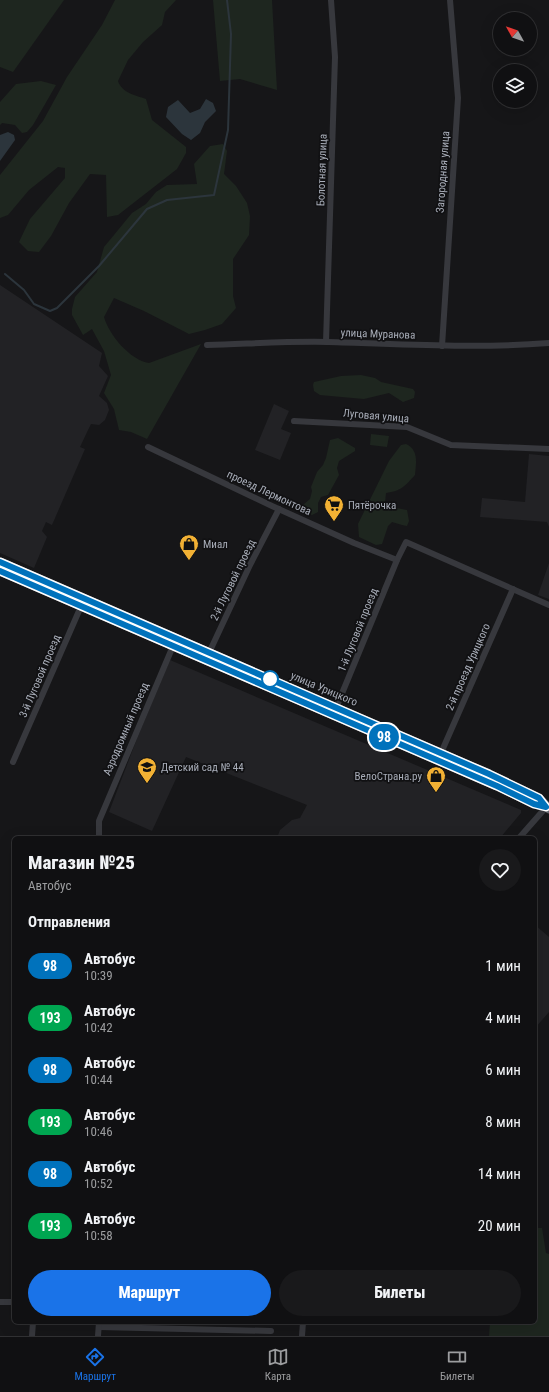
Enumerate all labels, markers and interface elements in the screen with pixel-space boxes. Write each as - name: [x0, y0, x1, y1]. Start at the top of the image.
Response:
- north arrow: [493, 12, 537, 56]
- map controls: [493, 12, 537, 108]
- button: layers: [493, 64, 537, 108]
- street label: Загородная улица: [434, 131, 452, 213]
- street label: Болотная улица: [314, 134, 330, 206]
- street label: улица Муранова: [340, 326, 416, 342]
- street label: Луговая улица: [343, 407, 409, 425]
- street label: проезд Лермонтова: [225, 468, 313, 518]
- supermarket icon: Пятёрочка: [323, 494, 345, 522]
- place label: Пятёрочка: [348, 499, 396, 512]
- shop icon: Миал: [178, 533, 200, 561]
- street label: 2-й Луговой проезд: [208, 537, 258, 623]
- place label: Миал: [203, 538, 228, 551]
- street label: 1-й Луговой проезд: [335, 586, 381, 674]
- street label: 2-й проезд Урицкого: [443, 621, 493, 712]
- street label: 3-й Луговой проезд: [17, 632, 63, 719]
- street label: улица Урицкого: [289, 669, 360, 709]
- unlabelled marker: [261, 670, 279, 688]
- street label: Аэродромный проезд: [101, 680, 152, 777]
- line badge: 98: [366, 724, 402, 750]
- text: 98: [377, 729, 391, 745]
- school or university icon: Детский сад № 44: [136, 756, 158, 784]
- place label: Детский сад № 44: [161, 761, 244, 774]
- shop icon: ВелоСтрана.ру: [425, 765, 447, 793]
- place label: ВелоСтрана.ру: [354, 770, 422, 783]
- button: heart: [479, 849, 521, 891]
- text: Магазин №25: [28, 851, 135, 874]
- text: Автобус: [28, 878, 71, 893]
- text: Отправления: [28, 913, 110, 931]
- text: Автобус: [84, 950, 135, 968]
- text: 1 мин: [485, 957, 521, 975]
- text: 98: [43, 958, 57, 974]
- text: 10:39: [84, 968, 113, 983]
- text: Автобус: [84, 1002, 135, 1020]
- text: 4 мин: [485, 1009, 521, 1027]
- text: 193: [39, 1010, 61, 1026]
- text: 10:42: [84, 1020, 113, 1035]
- text: Автобус: [84, 1054, 135, 1072]
- text: 6 мин: [485, 1061, 521, 1079]
- text: 98: [43, 1062, 57, 1078]
- text: 10:44: [84, 1072, 113, 1087]
- text: Автобус: [84, 1106, 135, 1124]
- text: 8 мин: [485, 1113, 521, 1131]
- text: 193: [39, 1114, 61, 1130]
- text: 10:46: [84, 1124, 113, 1139]
- text: Автобус: [84, 1158, 135, 1176]
- text: 14 мин: [478, 1165, 521, 1183]
- text: 98: [43, 1166, 57, 1182]
- text: 10:52: [84, 1176, 113, 1191]
- text: Автобус: [84, 1210, 135, 1228]
- text: 20 мин: [478, 1217, 521, 1235]
- text: 193: [39, 1218, 61, 1234]
- text: 10:58: [84, 1228, 113, 1243]
- button: Маршрут: [28, 1270, 271, 1316]
- button: Билеты: [279, 1270, 521, 1316]
- tab: Маршрут: [74, 1346, 116, 1383]
- tab: Карта: [265, 1346, 291, 1383]
- tab: Билеты: [440, 1346, 475, 1383]

